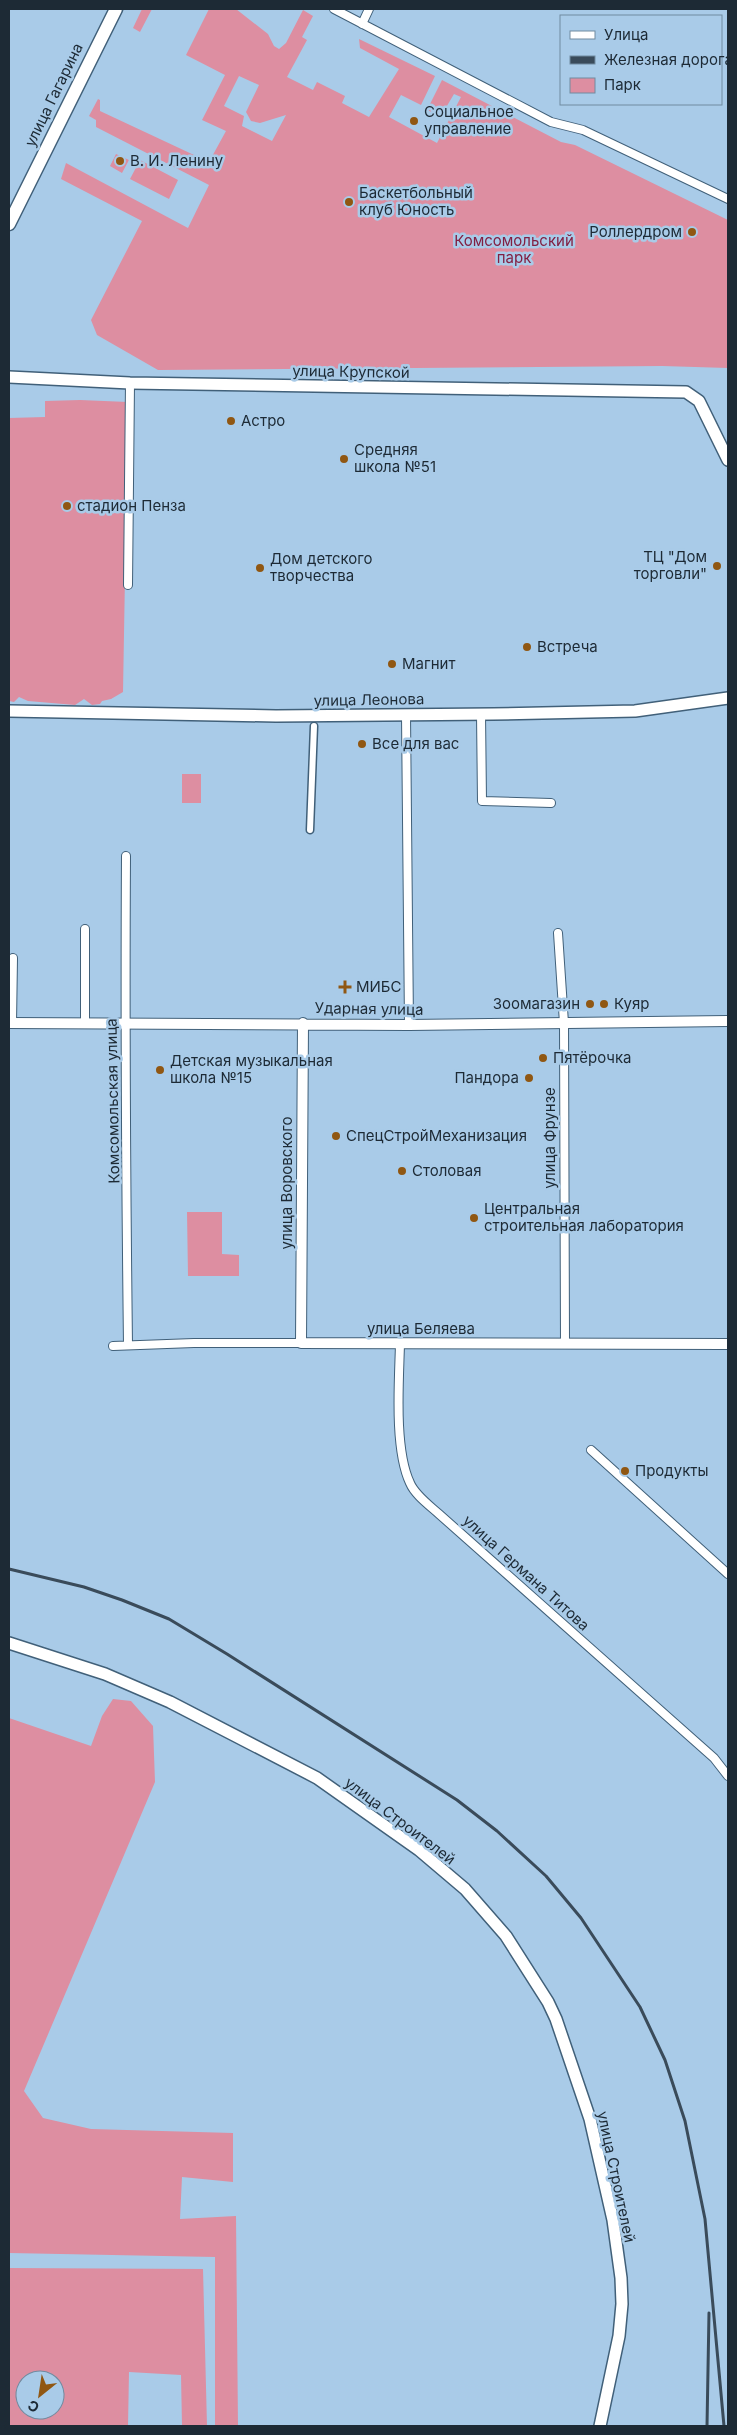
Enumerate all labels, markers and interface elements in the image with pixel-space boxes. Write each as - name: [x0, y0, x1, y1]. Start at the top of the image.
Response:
- legend: [560, 15, 722, 105]
- text: Улица: [604, 25, 648, 44]
- street label: улица Гагарина: [20, 40, 87, 150]
- text: Железная дорога: [604, 50, 733, 69]
- text: Парк: [604, 75, 641, 94]
- place label: Социальное управление: [424, 102, 514, 138]
- marker: Социальное управление: [408, 115, 420, 127]
- place label: В. И. Ленину: [130, 151, 224, 170]
- marker: В. И. Ленину: [114, 155, 126, 167]
- place label: Баскетбольный клуб Юность: [359, 183, 473, 219]
- marker: Баскетбольный клуб Юность: [343, 196, 355, 208]
- place label: Роллердром: [589, 222, 682, 241]
- marker: Роллердром: [686, 226, 698, 238]
- park label: Комсомольский парк: [454, 231, 574, 267]
- street label: улица Крупской: [292, 361, 410, 382]
- place label: Астро: [241, 411, 285, 430]
- marker: Астро: [225, 415, 237, 427]
- place label: Средняя школа №51: [354, 440, 436, 476]
- marker: Средняя школа №51: [338, 453, 350, 465]
- place label: стадион Пенза: [77, 496, 186, 515]
- marker: стадион Пенза: [61, 500, 73, 512]
- place label: ТЦ "Дом торговли": [634, 547, 707, 583]
- place label: Дом детского творчества: [270, 549, 373, 585]
- marker: ТЦ "Дом торговли": [711, 560, 723, 572]
- marker: Дом детского творчества: [254, 562, 266, 574]
- place label: Встреча: [537, 637, 598, 656]
- marker: Встреча: [521, 641, 533, 653]
- place label: Магнит: [402, 654, 455, 673]
- marker: Магнит: [386, 658, 398, 670]
- street label: улица Леонова: [314, 689, 424, 710]
- place label: Все для вас: [372, 734, 459, 753]
- marker: Все для вас: [356, 738, 368, 750]
- place label: МИБС: [356, 977, 402, 996]
- marker: МИБС: [338, 980, 352, 994]
- place label: Зоомагазин: [493, 994, 580, 1013]
- place label: Куяр: [614, 994, 649, 1013]
- street label: Ударная улица: [314, 998, 424, 1019]
- marker: Зоомагазин: [584, 998, 596, 1010]
- marker: Куяр: [598, 998, 610, 1010]
- street label: Комсомольская улица: [102, 1018, 123, 1184]
- place label: Пятёрочка: [553, 1048, 632, 1067]
- place label: Детская музыкальная школа №15: [170, 1051, 333, 1087]
- marker: Пятёрочка: [537, 1052, 549, 1064]
- marker: Детская музыкальная школа №15: [154, 1064, 166, 1076]
- place label: Пандора: [454, 1068, 519, 1087]
- marker: Пандора: [523, 1072, 535, 1084]
- street label: улица Фрунзе: [540, 1087, 559, 1189]
- street label: улица Воровского: [277, 1117, 296, 1249]
- place label: СпецСтройМеханизация: [346, 1126, 527, 1145]
- marker: СпецСтройМеханизация: [330, 1130, 342, 1142]
- place label: Столовая: [412, 1161, 482, 1180]
- marker: Столовая: [396, 1165, 408, 1177]
- place label: Центральная строительная лаборатория: [484, 1199, 684, 1235]
- marker: Центральная строительная лаборатория: [468, 1212, 480, 1224]
- street label: улица Беляева: [367, 1319, 475, 1338]
- place label: Продукты: [635, 1461, 709, 1480]
- marker: Продукты: [619, 1465, 631, 1477]
- street label: улица Германа Титова: [459, 1511, 594, 1635]
- street label: улица Строителей: [341, 1773, 459, 1868]
- street label: улица Строителей: [593, 2109, 640, 2244]
- north arrow: [15, 2370, 65, 2420]
- text: С: [25, 2397, 42, 2417]

